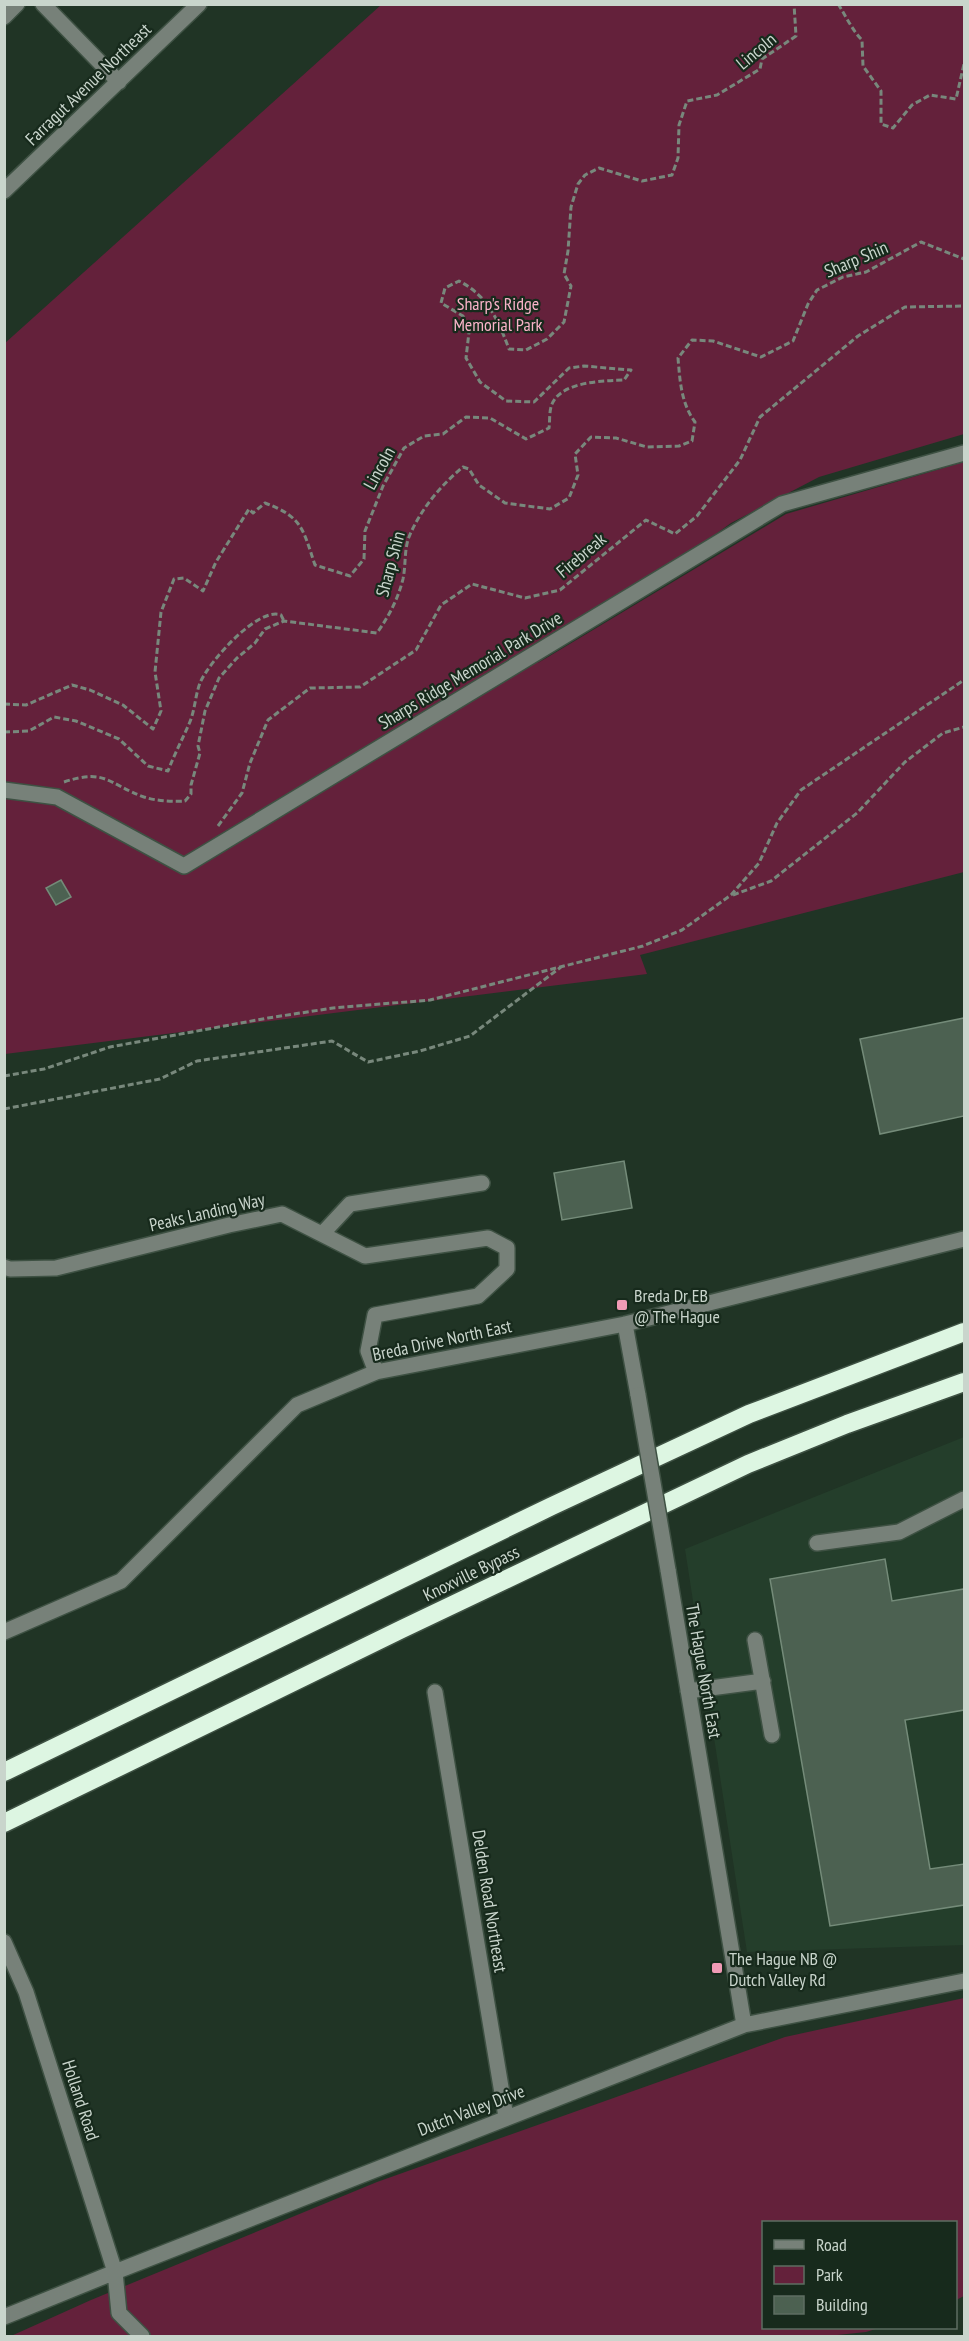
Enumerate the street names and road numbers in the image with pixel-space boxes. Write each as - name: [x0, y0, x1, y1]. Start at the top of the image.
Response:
- street label: Farragut Avenue Northeast: [20, 18, 156, 150]
- street label: Lincoln: [731, 28, 781, 74]
- street label: Sharp Shin: [821, 235, 891, 283]
- street label: Lincoln: [358, 443, 400, 493]
- street label: Firebreak: [551, 528, 611, 582]
- street label: Sharp Shin: [370, 529, 410, 599]
- street label: Sharps Ridge Memorial Park Drive: [374, 606, 566, 734]
- street label: Peaks Landing Way: [147, 1187, 267, 1236]
- street label: Breda Drive North East: [370, 1314, 514, 1366]
- street label: Knoxville Bypass: [419, 1540, 523, 1606]
- street label: The Hague North East: [681, 1602, 727, 1740]
- street label: Delden Road Northeast: [467, 1828, 513, 1974]
- street label: Holland Road: [57, 2057, 105, 2143]
- street label: Dutch Valley Drive: [414, 2079, 528, 2141]

